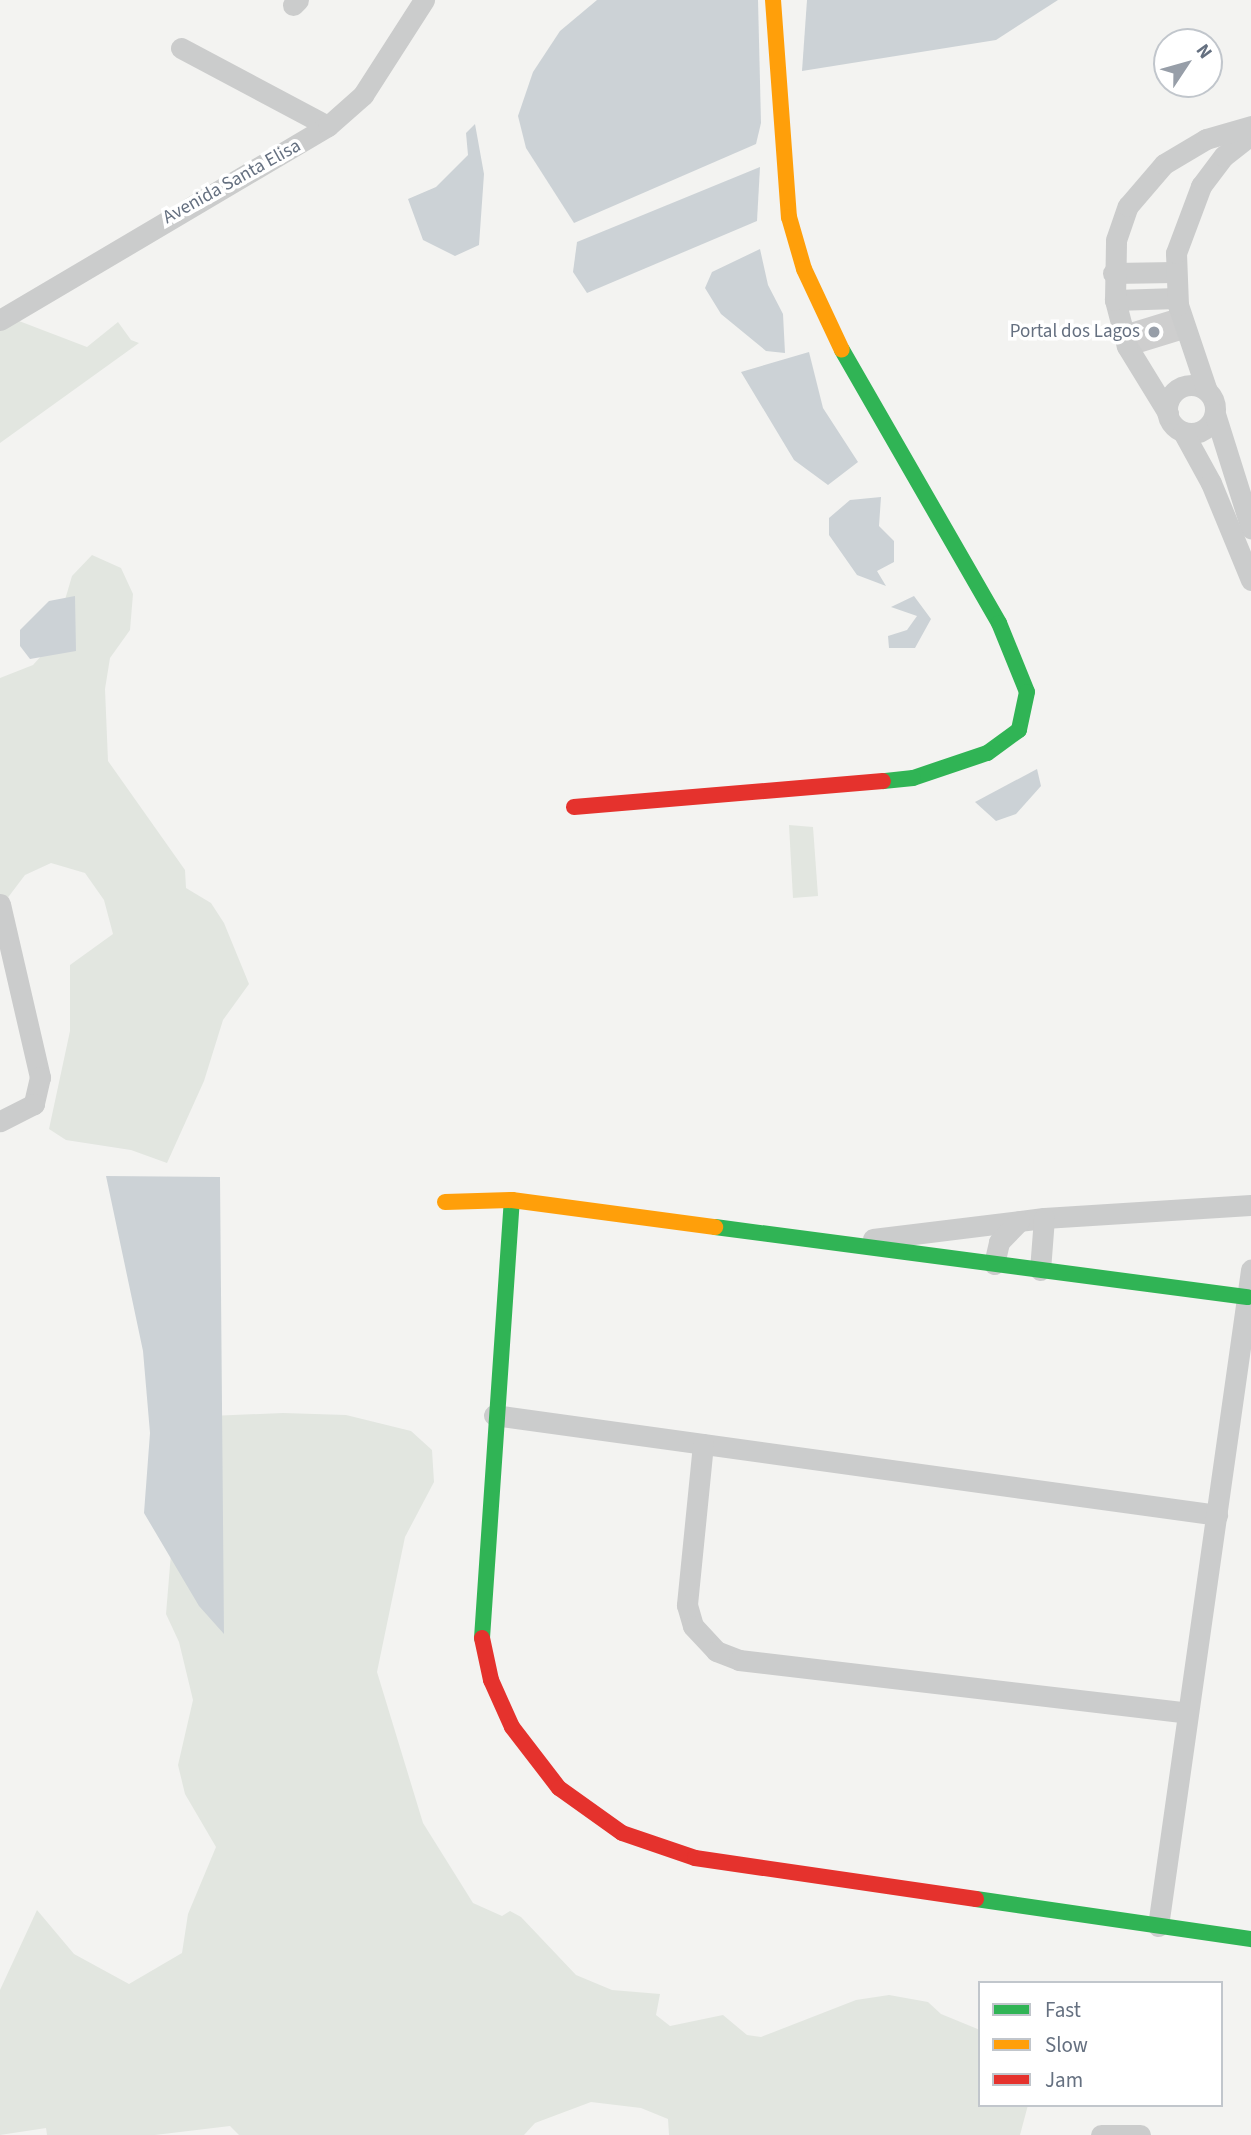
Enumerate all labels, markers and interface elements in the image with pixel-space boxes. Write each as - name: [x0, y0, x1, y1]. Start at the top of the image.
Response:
- north arrow: [1153, 28, 1223, 98]
- text: N: [1189, 38, 1218, 65]
- street label: Avenida Santa Elisa: [159, 135, 305, 229]
- place label: Portal dos Lagos: [1010, 321, 1140, 343]
- marker: Portal dos Lagos: [1146, 324, 1162, 340]
- legend: [978, 1981, 1223, 2107]
- text: Fast: [1045, 1995, 1081, 2025]
- text: Slow: [1045, 2030, 1088, 2060]
- text: Jam: [1045, 2065, 1083, 2095]

